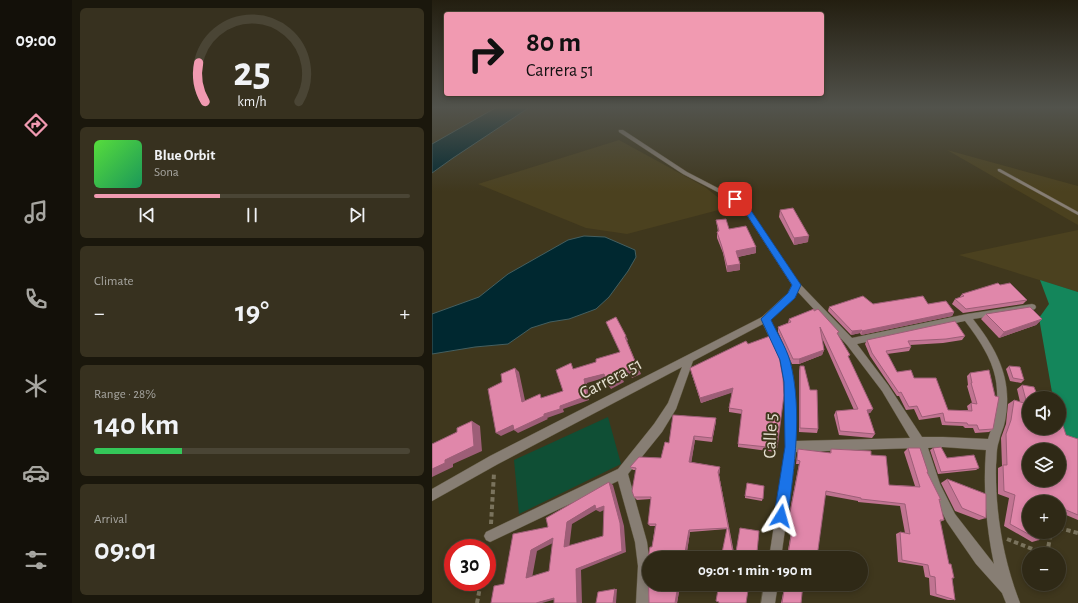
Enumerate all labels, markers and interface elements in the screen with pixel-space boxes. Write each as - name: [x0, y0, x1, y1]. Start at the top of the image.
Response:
- icon: right: [460, 28, 512, 80]
- text: 80 m: [526, 29, 581, 57]
- text: 09:00: [16, 32, 56, 50]
- text: 25: [233, 51, 271, 92]
- text: Carrera 51: [526, 62, 594, 80]
- text: km/h: [237, 94, 267, 108]
- icon: directions: [22, 111, 50, 139]
- text: Blue Orbit: [154, 148, 215, 163]
- text: Sona: [154, 166, 179, 179]
- pin: [718, 182, 752, 216]
- icon: arrive: [724, 188, 746, 210]
- icon: music: [22, 198, 50, 226]
- icon: previous: [136, 204, 158, 226]
- icon: pause: [241, 204, 263, 226]
- icon: next: [346, 204, 368, 226]
- text: Climate: [94, 275, 133, 288]
- icon: phone: [22, 285, 50, 313]
- text: 19°: [235, 297, 269, 327]
- text: −: [94, 302, 105, 324]
- text: +: [399, 302, 410, 324]
- street label: Carrera 51: [577, 355, 645, 403]
- icon: climate: [22, 372, 50, 400]
- text: Range · 28%: [94, 388, 156, 401]
- map controls: [1022, 391, 1066, 591]
- button: sound: [1022, 391, 1066, 435]
- text: 140 km: [94, 410, 179, 440]
- street label: Calle 5: [761, 413, 781, 459]
- button: layers: [1022, 443, 1066, 487]
- icon: car: [22, 459, 50, 487]
- position arrow: [760, 495, 802, 537]
- button: +: [1022, 495, 1066, 539]
- text: Arrival: [94, 513, 127, 526]
- text: 09:01: [94, 535, 157, 565]
- speed limit sign: 30: [444, 539, 496, 591]
- icon: filters: [22, 546, 50, 574]
- button: −: [1022, 547, 1066, 591]
- text: 09:01 · 1 min · 190 m: [698, 563, 812, 578]

